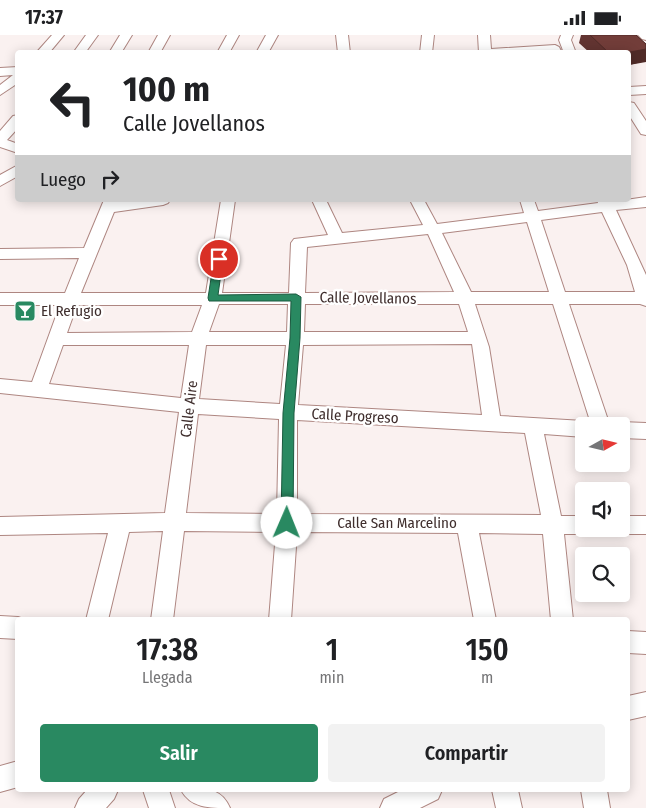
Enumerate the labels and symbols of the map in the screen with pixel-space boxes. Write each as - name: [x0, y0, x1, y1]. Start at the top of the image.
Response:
- pin: [198, 238, 240, 280]
- street label: Calle Jovellanos: [319, 288, 417, 308]
- bar icon: El Refugio: [13, 299, 37, 323]
- place label: El Refugio: [41, 302, 102, 320]
- street label: Calle Aire: [177, 379, 201, 439]
- street label: Calle Progreso: [311, 405, 399, 427]
- north arrow: [575, 417, 630, 473]
- position arrow: [260, 496, 312, 548]
- street label: Calle San Marcelino: [337, 514, 457, 532]

